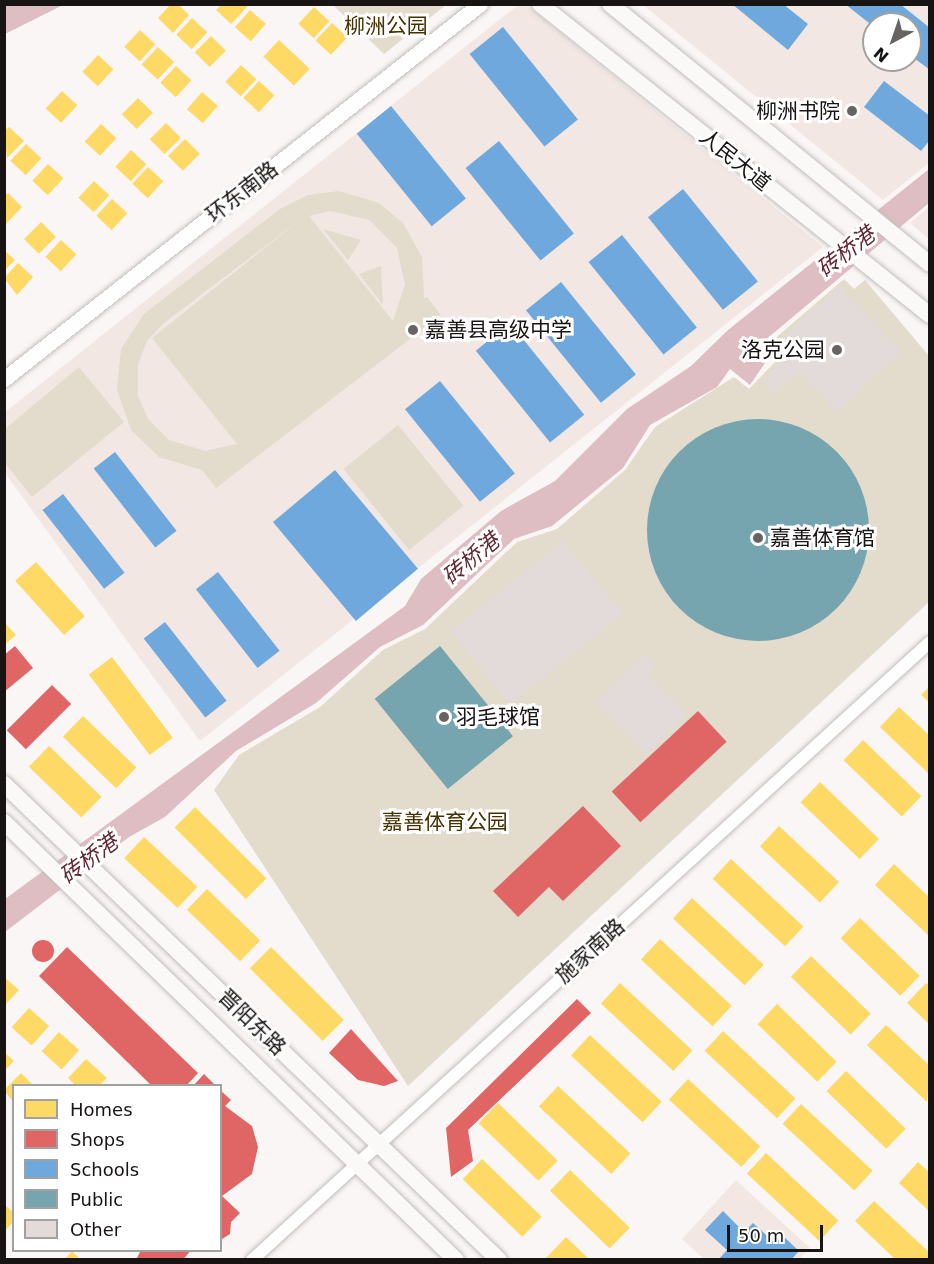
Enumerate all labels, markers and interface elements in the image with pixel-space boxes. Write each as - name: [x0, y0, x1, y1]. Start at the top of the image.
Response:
- north arrow: [862, 12, 922, 72]
- park label: 柳洲公园: [344, 13, 428, 39]
- text: N: [870, 43, 893, 66]
- place label: 柳洲书院: [756, 98, 840, 124]
- marker: 柳洲书院: [845, 104, 859, 118]
- street label: 人民大道: [694, 124, 776, 196]
- street label: 环东南路: [201, 156, 283, 228]
- water label: 砖桥港: [812, 221, 880, 283]
- place label: 嘉善县高级中学: [425, 317, 572, 343]
- marker: 嘉善县高级中学: [406, 323, 420, 337]
- place label: 洛克公园: [741, 337, 825, 363]
- marker: 洛克公园: [830, 343, 844, 357]
- place label: 嘉善体育馆: [770, 525, 875, 551]
- water label: 砖桥港: [437, 528, 505, 590]
- marker: 嘉善体育馆: [751, 531, 765, 545]
- place label: 羽毛球馆: [456, 704, 540, 730]
- marker: 羽毛球馆: [437, 710, 451, 724]
- park label: 嘉善体育公园: [382, 809, 508, 835]
- water label: 砖桥港: [55, 829, 123, 889]
- street label: 施家南路: [550, 914, 630, 988]
- street label: 晋阳东路: [213, 984, 291, 1060]
- legend: [12, 1084, 222, 1252]
- text: Homes: [70, 1099, 133, 1120]
- text: Shops: [70, 1129, 125, 1150]
- text: Schools: [70, 1159, 139, 1180]
- text: Public: [70, 1189, 123, 1210]
- scale bar: [730, 1213, 826, 1251]
- text: Other: [70, 1219, 121, 1240]
- text: 50 m: [738, 1225, 784, 1246]

